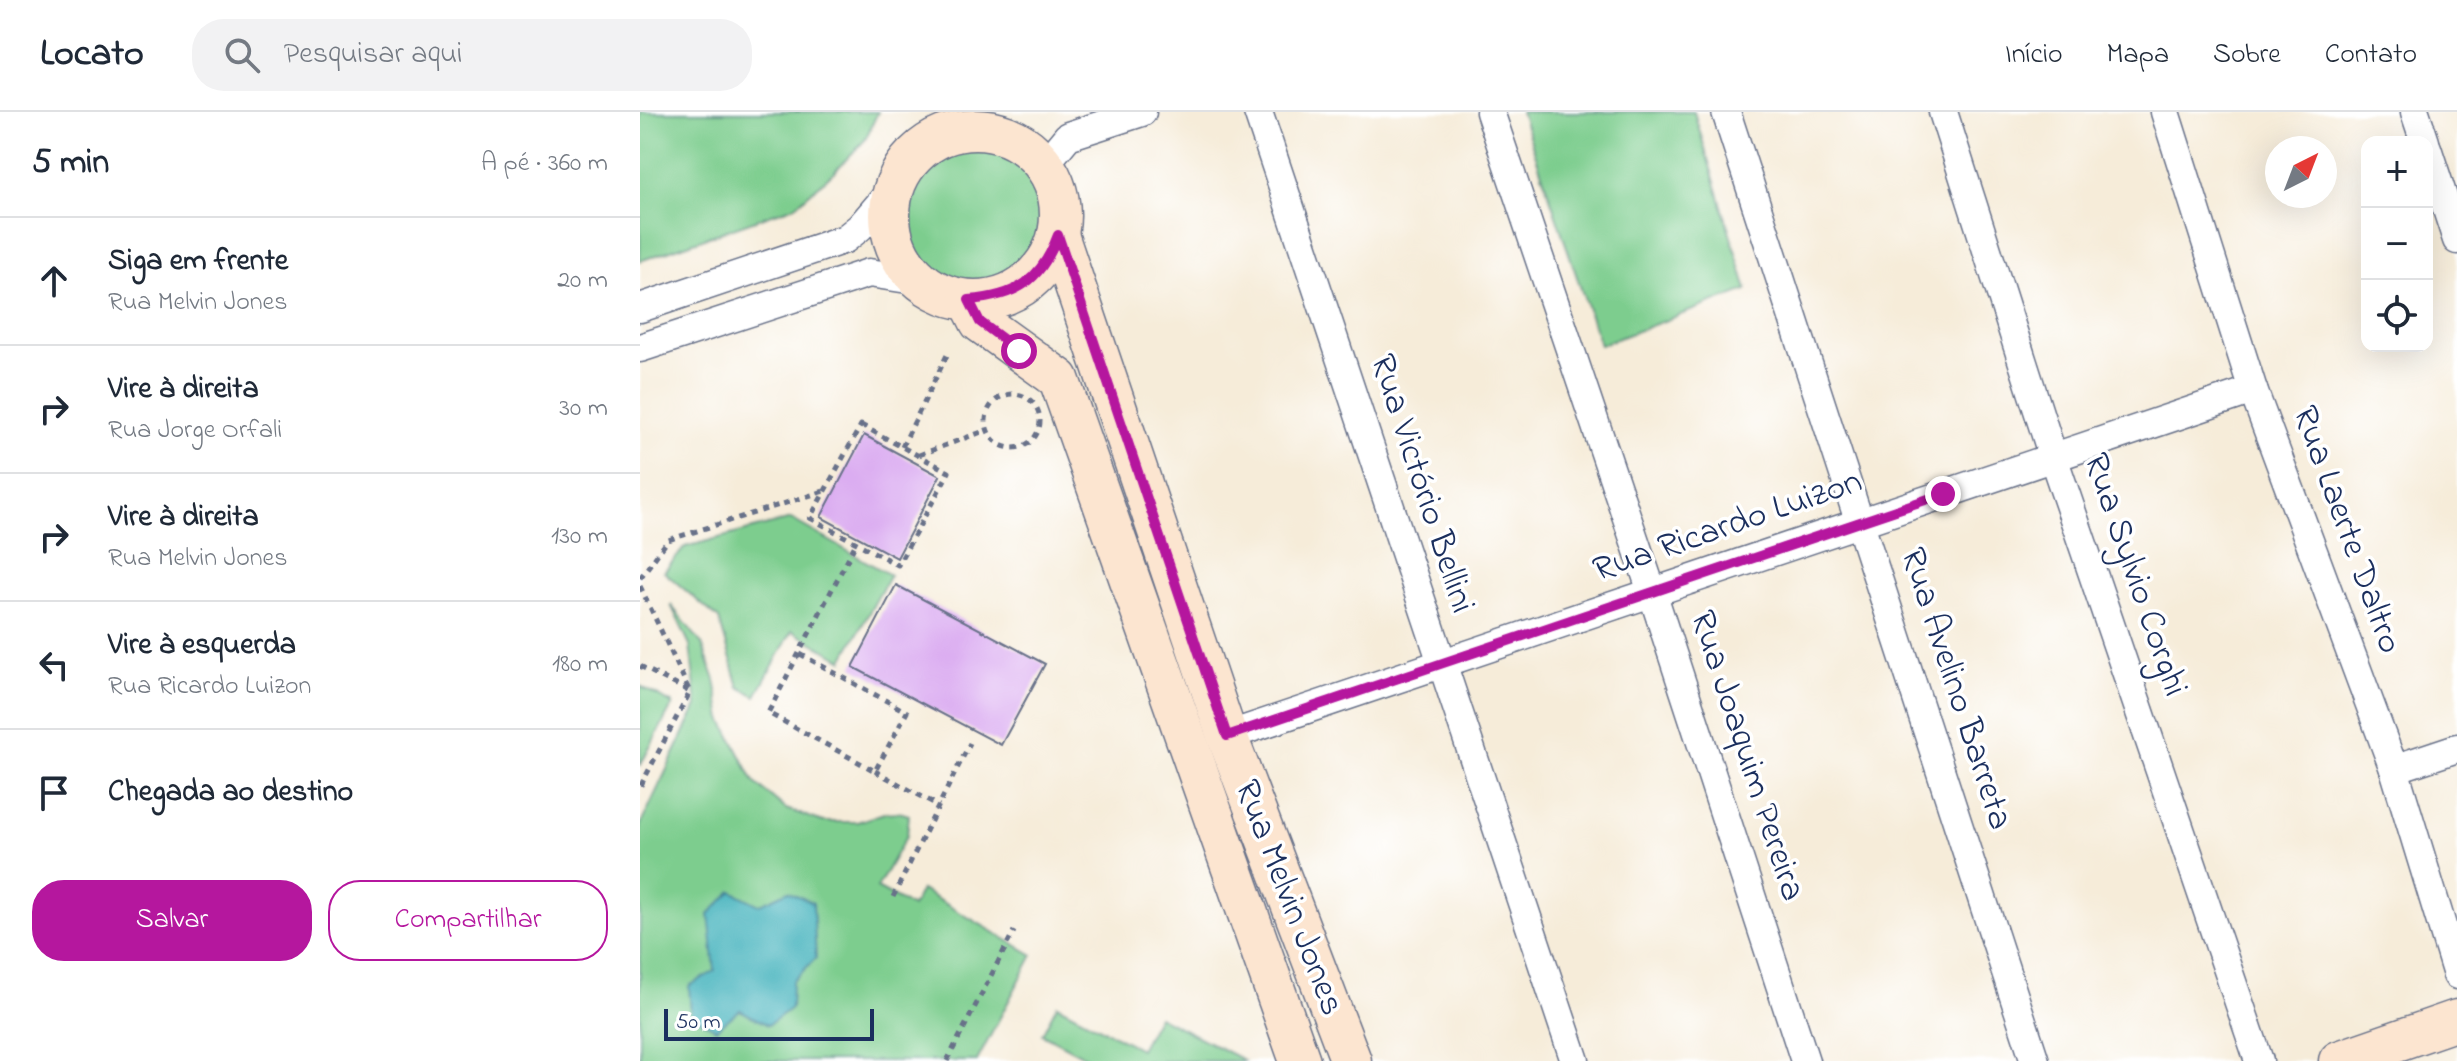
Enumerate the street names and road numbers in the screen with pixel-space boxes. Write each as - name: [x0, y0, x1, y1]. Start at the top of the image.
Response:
- street label: Rua Victório Bellini: [1354, 348, 1488, 620]
- street label: Rua Laerte Daltro: [2277, 399, 2415, 661]
- street label: Rua Sylvio Corghi: [2068, 446, 2200, 704]
- street label: Rua Ricardo Luizon: [1586, 456, 1870, 598]
- street label: Rua Avelino Barreta: [1884, 541, 2026, 837]
- street label: Rua Joaquim Pereira: [1674, 604, 1818, 908]
- street label: Rua Melvin Jones: [1219, 773, 1357, 1023]

